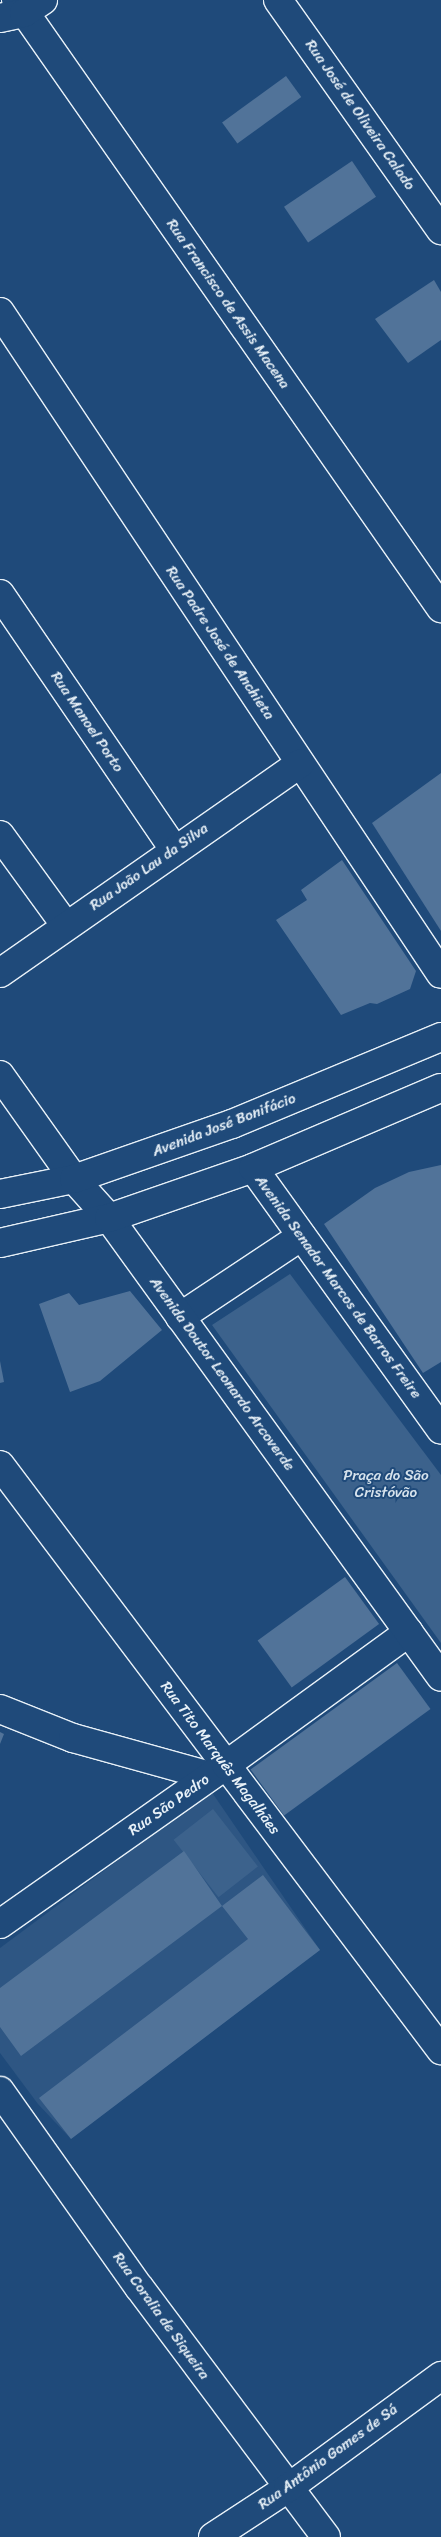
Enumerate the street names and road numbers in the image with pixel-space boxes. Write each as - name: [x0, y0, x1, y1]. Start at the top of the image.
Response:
- street label: Rua José de Oliveira Calado: [301, 36, 419, 194]
- street label: Rua Francisco de Assis Macena: [162, 215, 294, 393]
- street label: Rua Padre José de Anchieta: [161, 562, 279, 724]
- street label: Rua Manoel Porto: [47, 669, 127, 775]
- street label: Rua João Lau da Silva: [86, 819, 212, 915]
- street label: Avenida José Bonifácio: [150, 1089, 298, 1161]
- street label: Avenida Senador Marcos de Barros Freire: [251, 1172, 425, 1402]
- street label: Avenida Doutor Leonardo Arcoverde: [146, 1274, 298, 1474]
- street label: Rua Tito Marquês Magalhães: [157, 1678, 283, 1838]
- street label: Rua São Pedro: [125, 1770, 213, 1840]
- street label: Rua Coralia de Siqueira: [109, 2249, 213, 2383]
- street label: Rua Antônio Gomes de Sá: [255, 2400, 401, 2514]

